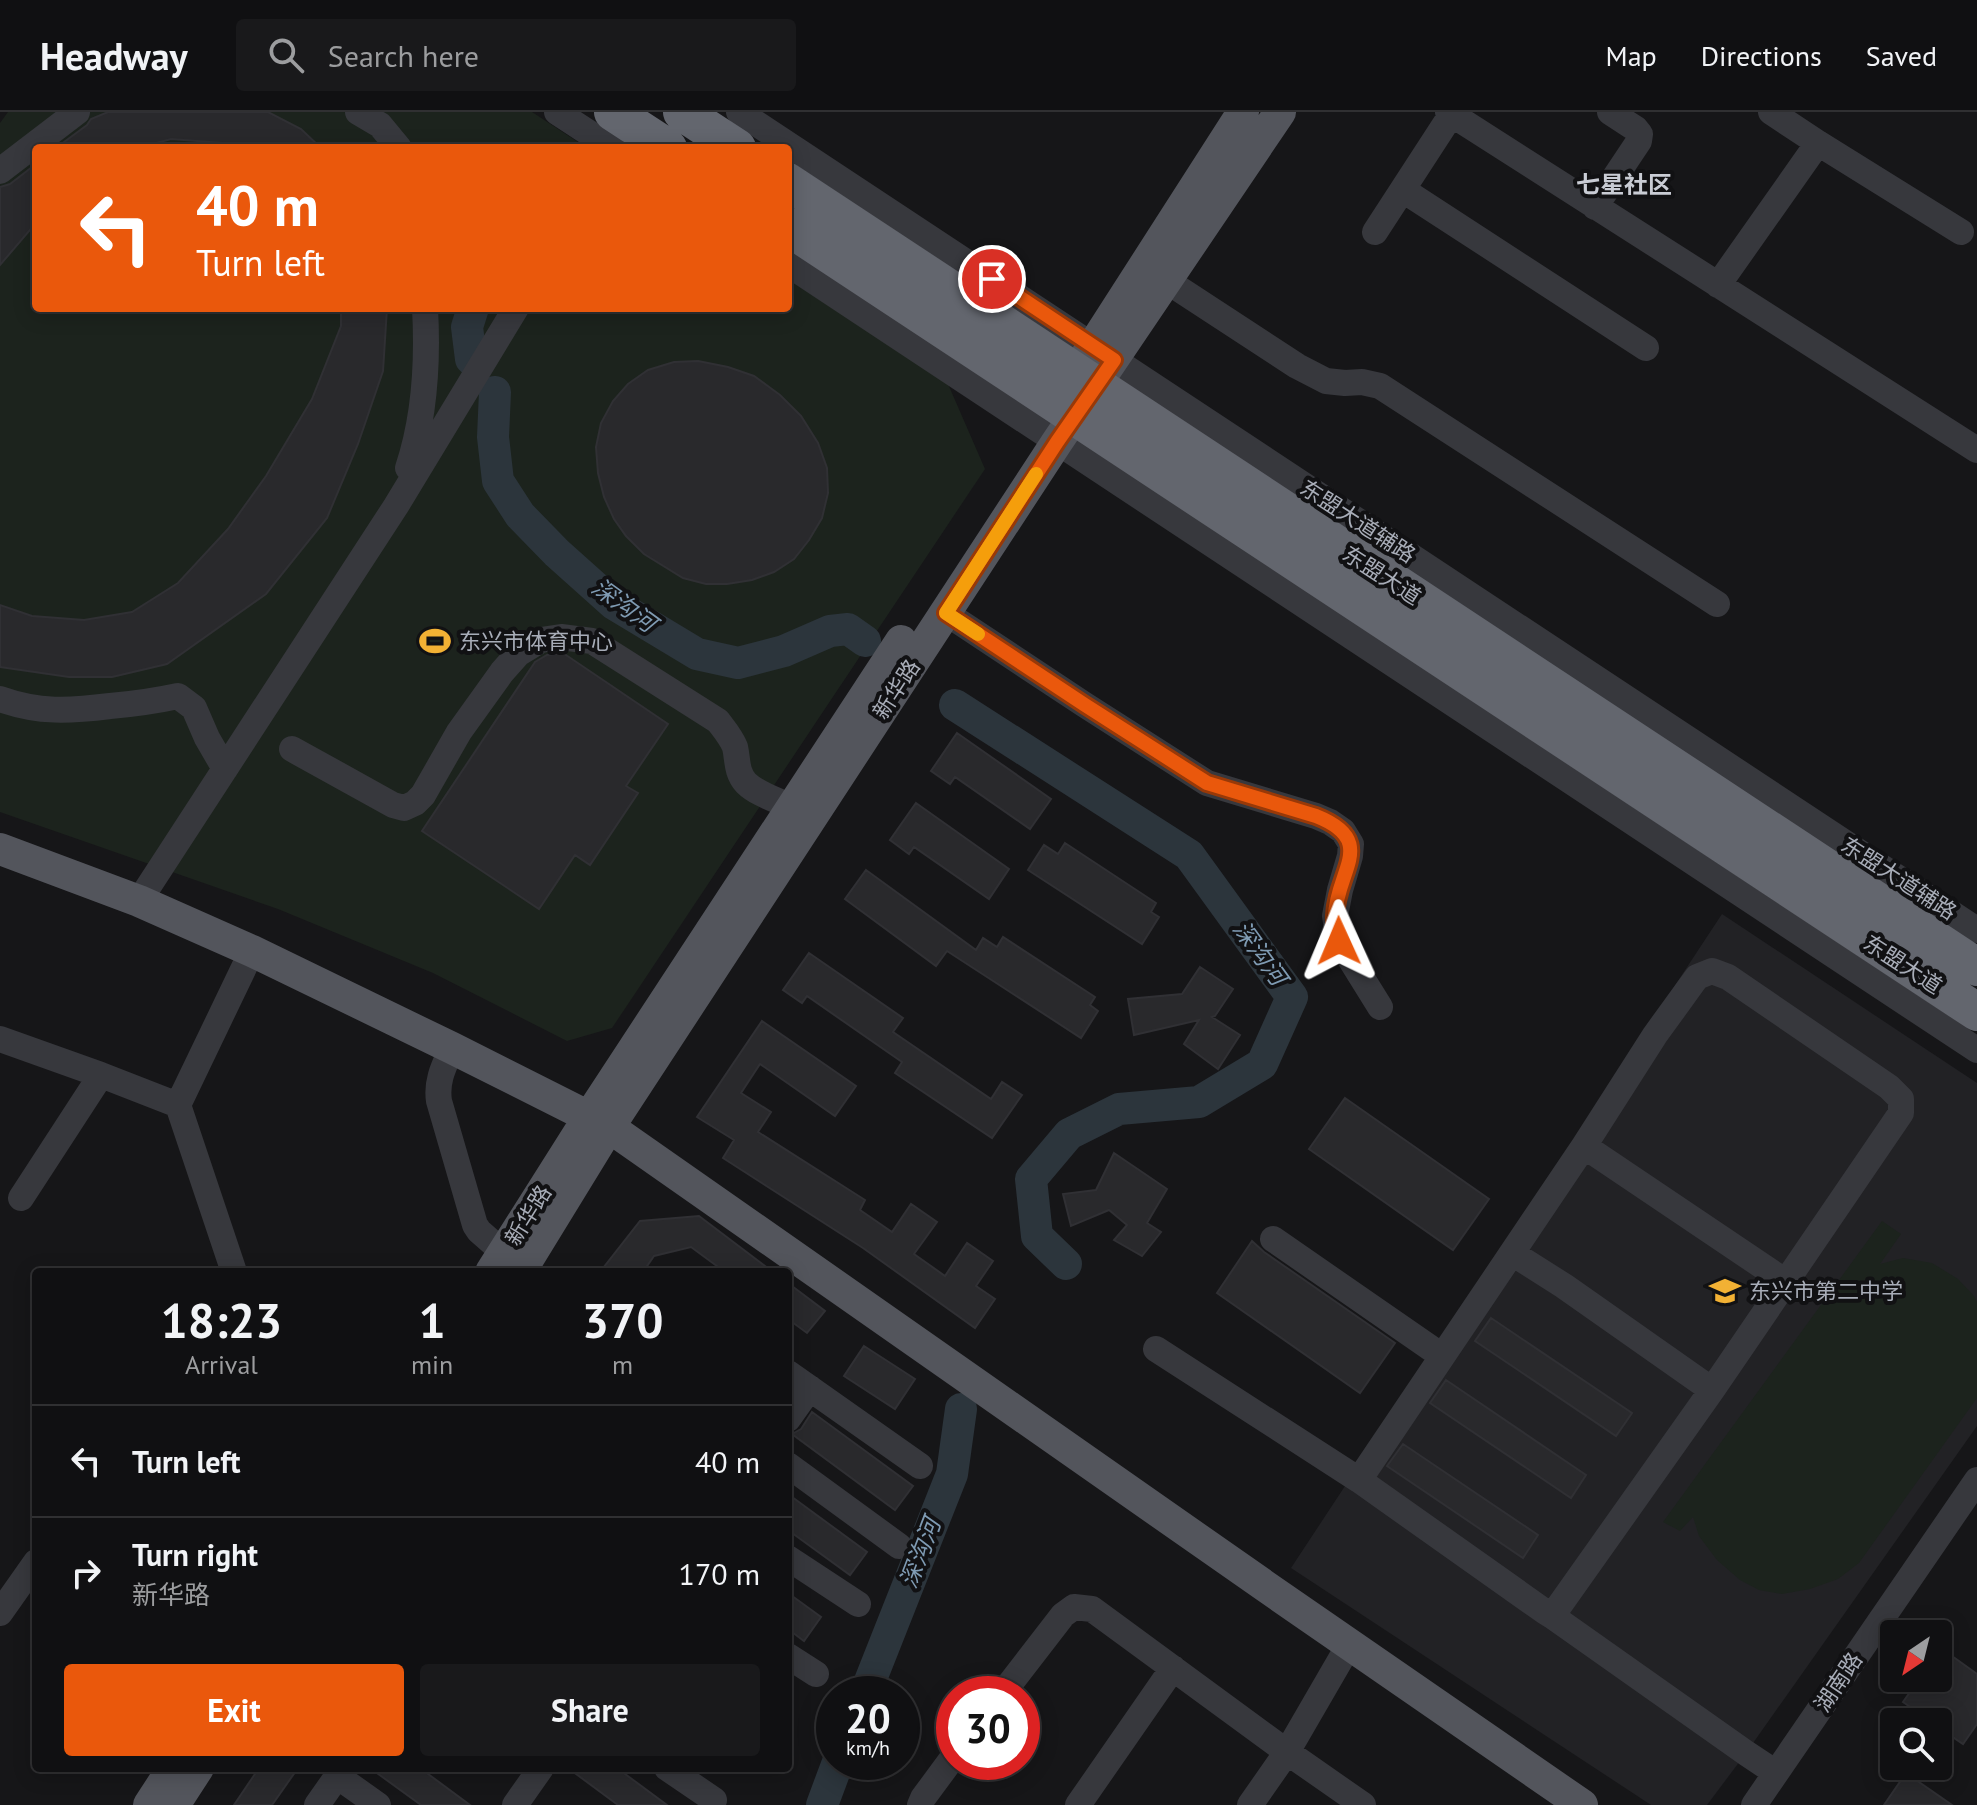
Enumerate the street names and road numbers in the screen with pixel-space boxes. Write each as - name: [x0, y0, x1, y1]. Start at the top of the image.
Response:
- street label: 东盟大道辅路: [1295, 473, 1421, 569]
- street label: 东盟大道: [1337, 539, 1427, 611]
- street label: 新华路: [866, 654, 926, 724]
- street label: 东盟大道辅路: [1836, 830, 1962, 926]
- street label: 东盟大道: [1858, 928, 1948, 1000]
- street label: 新华路: [499, 1180, 557, 1250]
- street label: 湖南路: [1808, 1647, 1868, 1717]

